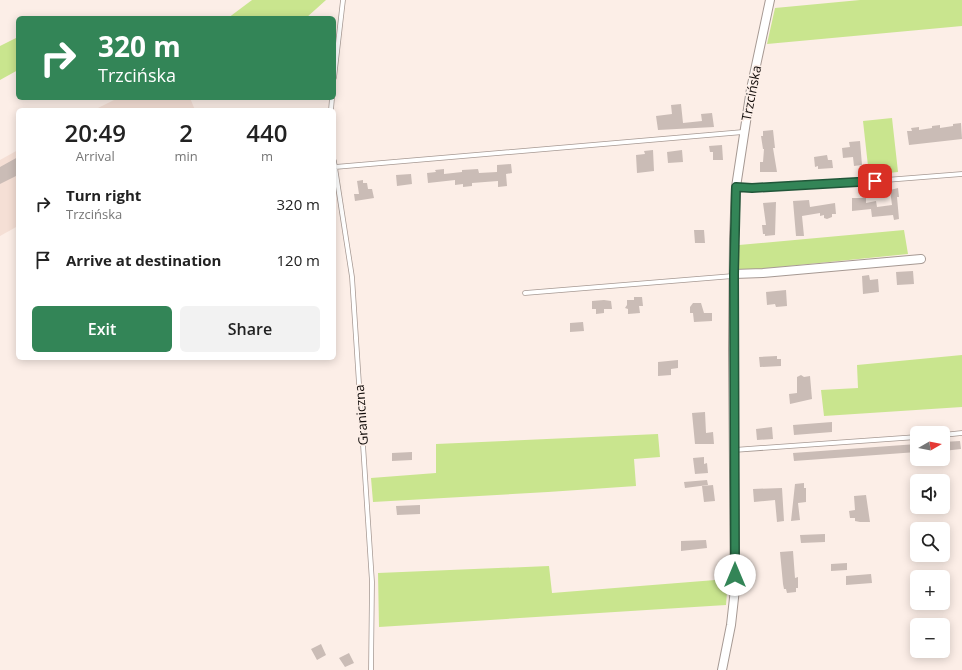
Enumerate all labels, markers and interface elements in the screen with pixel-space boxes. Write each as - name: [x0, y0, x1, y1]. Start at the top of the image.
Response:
- text: 320 m: [98, 27, 181, 65]
- icon: right: [32, 32, 84, 84]
- text: Trzcińska: [98, 63, 176, 87]
- street label: Trzcińska: [737, 64, 765, 122]
- text: 20:49: [65, 116, 126, 149]
- text: 2: [179, 116, 193, 149]
- text: 440: [246, 116, 287, 149]
- text: Arrival: [76, 147, 115, 165]
- text: min: [175, 147, 198, 165]
- text: m: [261, 147, 273, 165]
- pin: [858, 164, 892, 198]
- icon: arrive: [864, 170, 886, 192]
- text: Turn right: [66, 185, 141, 205]
- icon: right: [32, 193, 54, 215]
- text: 320 m: [276, 194, 320, 214]
- text: Trzcińska: [66, 205, 122, 223]
- icon: arrive: [32, 249, 54, 271]
- text: Arrive at destination: [66, 250, 221, 270]
- text: 120 m: [276, 250, 320, 270]
- button: Exit: [32, 306, 172, 352]
- button: Share: [180, 306, 320, 352]
- street label: Graniczna: [350, 384, 372, 446]
- north arrow: [910, 426, 950, 466]
- map controls: [910, 426, 950, 658]
- button: sound: [910, 474, 950, 514]
- button: search: [910, 522, 950, 562]
- position arrow: [714, 554, 756, 596]
- button: +: [910, 570, 950, 610]
- button: −: [910, 618, 950, 658]

